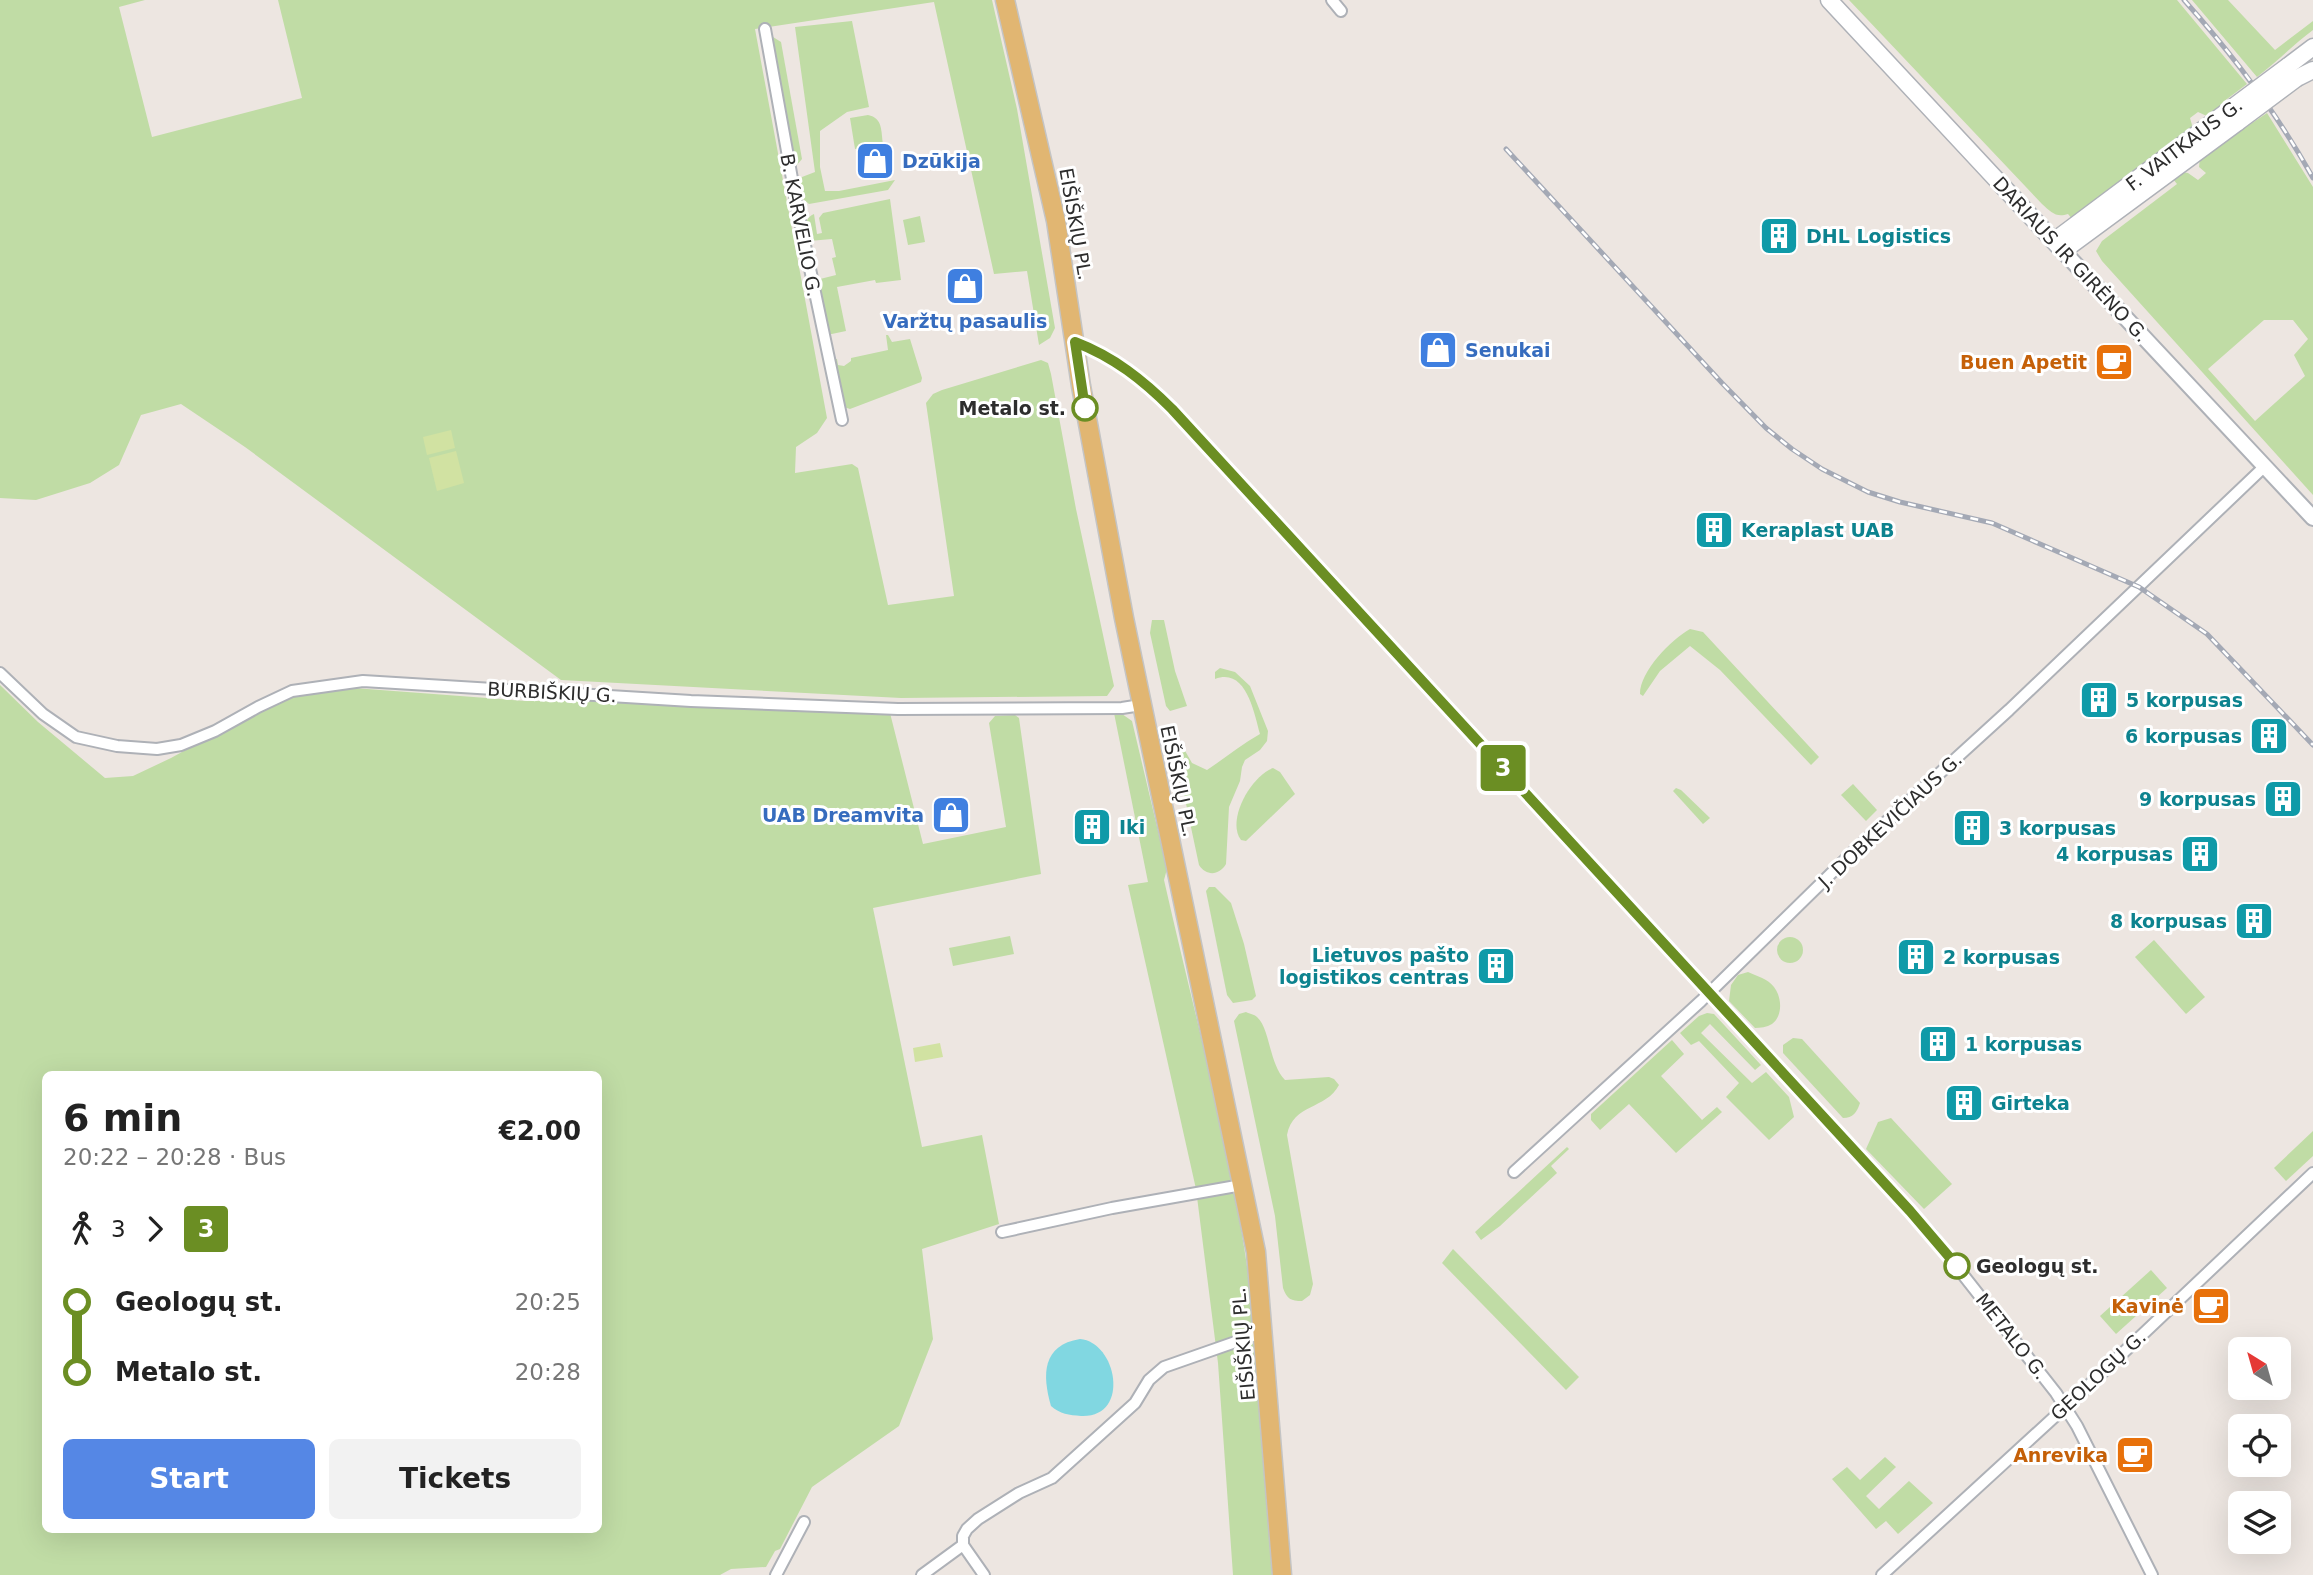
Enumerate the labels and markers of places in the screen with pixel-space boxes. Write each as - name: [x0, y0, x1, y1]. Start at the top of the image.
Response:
- shop icon: Dzūkija: [854, 140, 896, 182]
- place label: Dzūkija: [902, 150, 981, 172]
- building icon: DHL Logistics: [1758, 215, 1800, 257]
- place label: DHL Logistics: [1806, 225, 1951, 247]
- shop icon: Varžtų pasaulis: [944, 265, 986, 307]
- place label: Varžtų pasaulis: [883, 310, 1047, 332]
- shop icon: Senukai: [1417, 329, 1459, 371]
- place label: Senukai: [1465, 339, 1551, 361]
- cafe icon: Buen Apetit: [2093, 341, 2135, 383]
- place label: Buen Apetit: [1960, 351, 2087, 373]
- marker: Metalo st.: [1072, 395, 1098, 421]
- place label: Metalo st.: [959, 397, 1066, 419]
- building icon: Keraplast UAB: [1693, 509, 1735, 551]
- place label: Keraplast UAB: [1741, 519, 1894, 541]
- building icon: 5 korpusas: [2078, 679, 2120, 721]
- place label: 5 korpusas: [2126, 689, 2243, 711]
- building icon: 6 korpusas: [2248, 715, 2290, 757]
- place label: 6 korpusas: [2125, 725, 2242, 747]
- building icon: 9 korpusas: [2262, 778, 2304, 820]
- place label: 9 korpusas: [2139, 788, 2256, 810]
- shop icon: UAB Dreamvita: [930, 794, 972, 836]
- place label: UAB Dreamvita: [762, 804, 924, 826]
- building icon: Iki: [1071, 806, 1113, 848]
- building icon: 3 korpusas: [1951, 807, 1993, 849]
- place label: Iki: [1119, 816, 1145, 838]
- place label: 3 korpusas: [1999, 817, 2116, 839]
- building icon: 4 korpusas: [2179, 833, 2221, 875]
- place label: 4 korpusas: [2056, 843, 2173, 865]
- building icon: 8 korpusas: [2233, 900, 2275, 942]
- place label: 8 korpusas: [2110, 910, 2227, 932]
- building icon: 2 korpusas: [1895, 936, 1937, 978]
- place label: Lietuvos pašto logistikos centras: [1279, 944, 1469, 988]
- building icon: Lietuvos pašto logistikos centras: [1475, 945, 1517, 987]
- place label: 2 korpusas: [1943, 946, 2060, 968]
- building icon: 1 korpusas: [1917, 1023, 1959, 1065]
- place label: 1 korpusas: [1965, 1033, 2082, 1055]
- building icon: Girteka: [1943, 1082, 1985, 1124]
- place label: Girteka: [1991, 1092, 2070, 1114]
- marker: Geologų st.: [1944, 1253, 1970, 1279]
- place label: Geologų st.: [1976, 1255, 2098, 1277]
- cafe icon: Kavinė: [2190, 1285, 2232, 1327]
- place label: Kavinė: [2111, 1295, 2184, 1317]
- cafe icon: Anrevika: [2114, 1434, 2156, 1476]
- place label: Anrevika: [2013, 1444, 2108, 1466]

